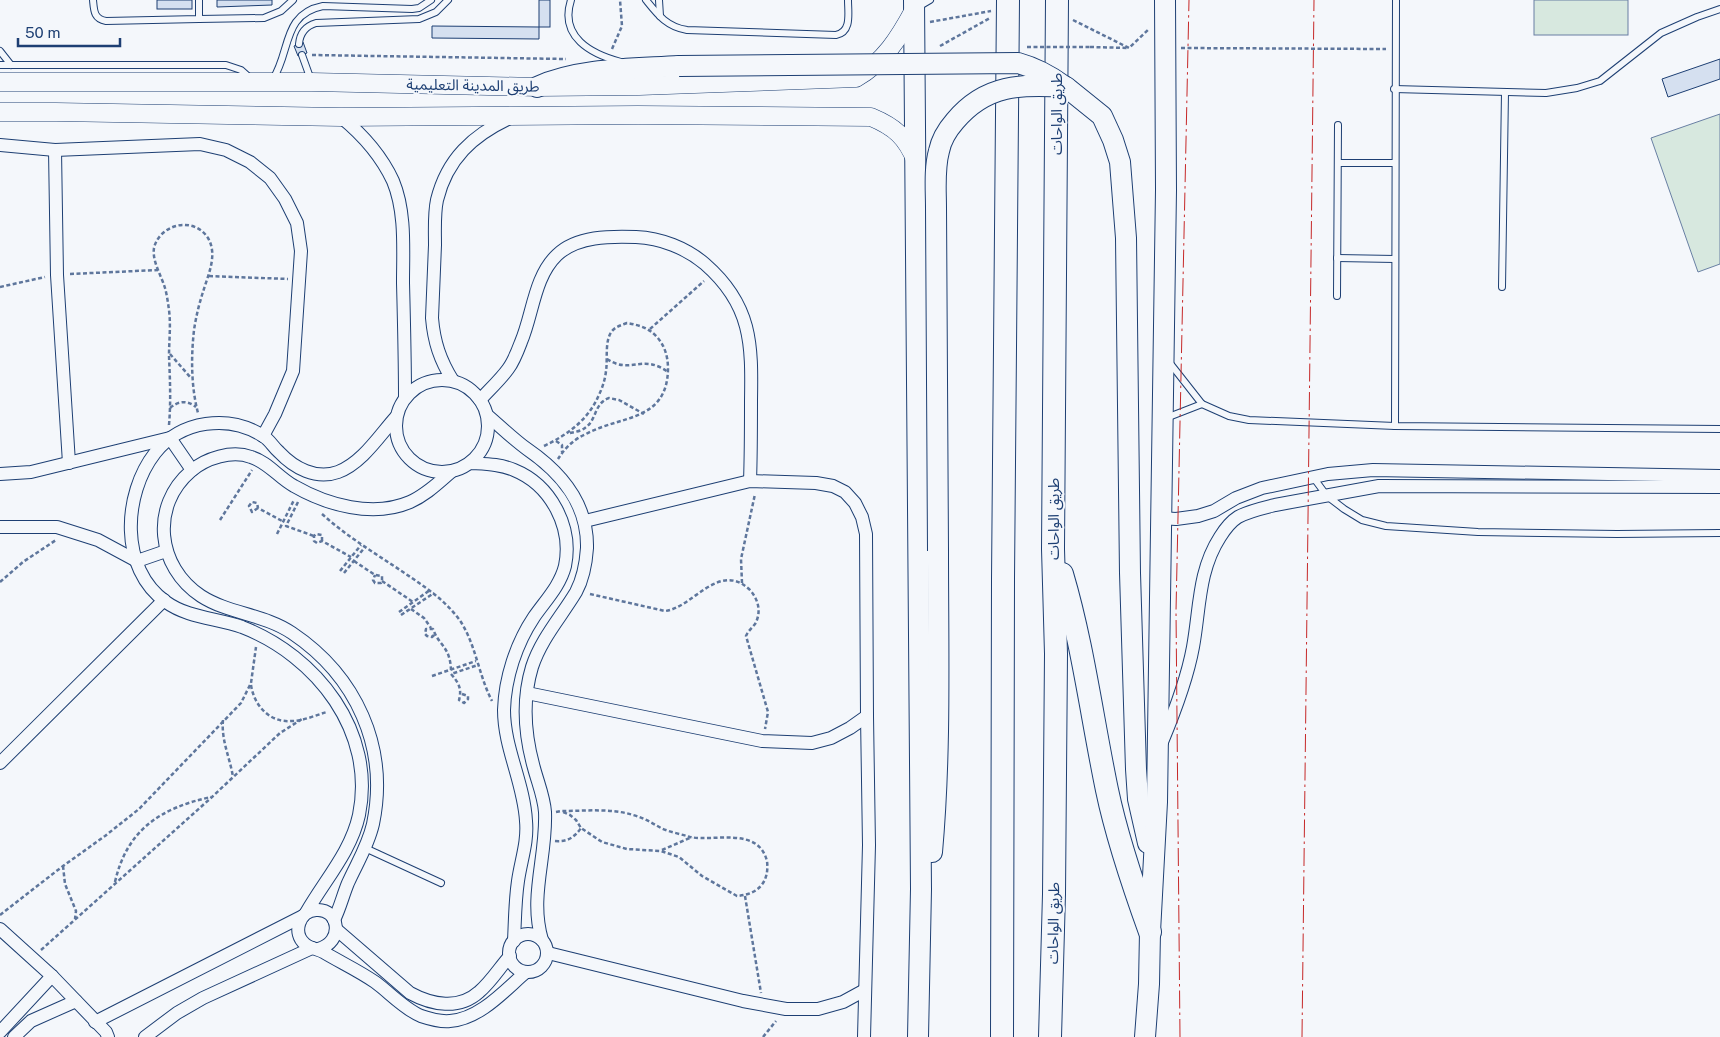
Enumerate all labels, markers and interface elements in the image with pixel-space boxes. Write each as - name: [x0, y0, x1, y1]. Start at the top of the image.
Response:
- scale bar: [18, 15, 120, 47]
- text: 50 m: [25, 24, 60, 41]
- street label: طريق الواحات: [1048, 73, 1067, 155]
- street label: طريق المدينة التعليمية: [406, 75, 540, 97]
- street label: طريق الواحات: [1045, 478, 1064, 560]
- street label: طريق الواحات: [1044, 882, 1064, 964]

